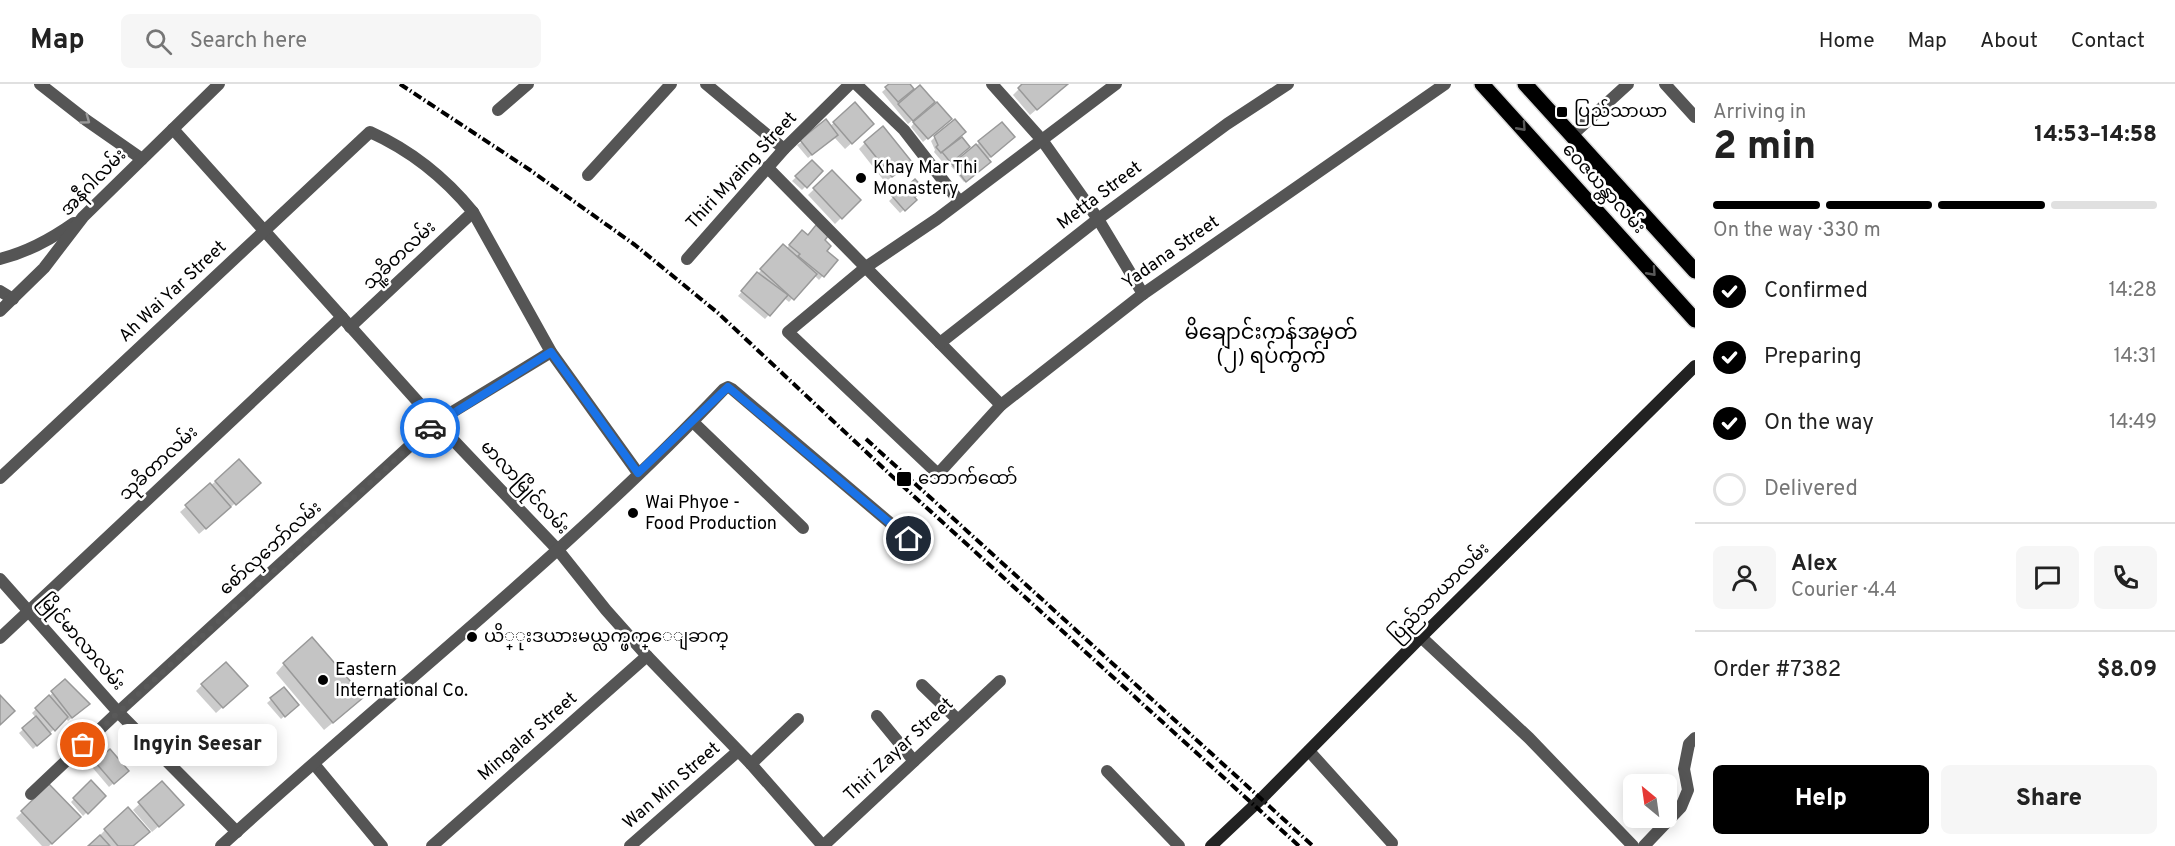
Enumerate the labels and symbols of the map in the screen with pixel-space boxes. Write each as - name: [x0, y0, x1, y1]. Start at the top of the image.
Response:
- place label: ပြည်သာယာ: [1574, 98, 1667, 126]
- marker: ပြည်သာယာ: [1555, 105, 1569, 119]
- street label: Thiri Myaing Street: [681, 107, 803, 235]
- one-way arrow: [80, 113, 91, 124]
- one-way arrow: [1515, 121, 1526, 131]
- street label: ဝေဇယန္တာလမ်း: [1555, 137, 1652, 240]
- street label: အနီဂါလမ်း: [53, 142, 133, 223]
- place label: Khay Mar Thi Monastery: [873, 157, 978, 201]
- street label: Metta Street: [1053, 157, 1147, 235]
- marker: Khay Mar Thi Monastery: [854, 171, 868, 185]
- street label: Yadana Street: [1118, 211, 1224, 295]
- street label: သူ့ခိတလမ်း: [356, 214, 443, 297]
- street label: Ah Wai Yar Street: [114, 236, 232, 348]
- one-way arrow: [1645, 265, 1656, 276]
- district label: မိချောင်းကန်အမှတ် (၂) ရပ်ကွက်: [1184, 316, 1358, 373]
- courier: [400, 398, 460, 458]
- street label: သုခိတာလမ်း: [112, 419, 205, 508]
- street label: မာလာမြိုင်လမ်း: [473, 433, 576, 541]
- place label: ဘောက်ထော်: [918, 465, 1017, 491]
- marker: ဘောက်ထော်: [895, 470, 913, 488]
- place label: Wai Phyoe - Food Production: [645, 492, 777, 536]
- street label: စော်လှဘော်လမ်း: [213, 495, 328, 603]
- marker: Wai Phyoe - Food Production: [626, 506, 640, 520]
- pin: [883, 513, 934, 564]
- street label: ပြည်သာယာလမ်း: [1383, 536, 1496, 649]
- street label: မြိုင်မာလာလမ်း: [31, 587, 132, 697]
- place label: ယိ္ုးဒယားမယ္လက္ဖက္ေျခာက္: [484, 622, 729, 651]
- marker: ယိ္ုးဒယားမယ္လက္ဖက္ေျခာက္: [465, 630, 479, 644]
- place label: Eastern International Co.: [335, 659, 468, 703]
- marker: Eastern International Co.: [316, 673, 330, 687]
- street label: Mingalar Street: [474, 688, 582, 786]
- street label: Thiri Zayar Street: [839, 693, 959, 807]
- pin: [57, 719, 108, 770]
- callout: Ingyin Seesar: [119, 724, 278, 766]
- street label: Wan Min Street: [619, 737, 725, 835]
- north arrow: [1623, 774, 1677, 828]

